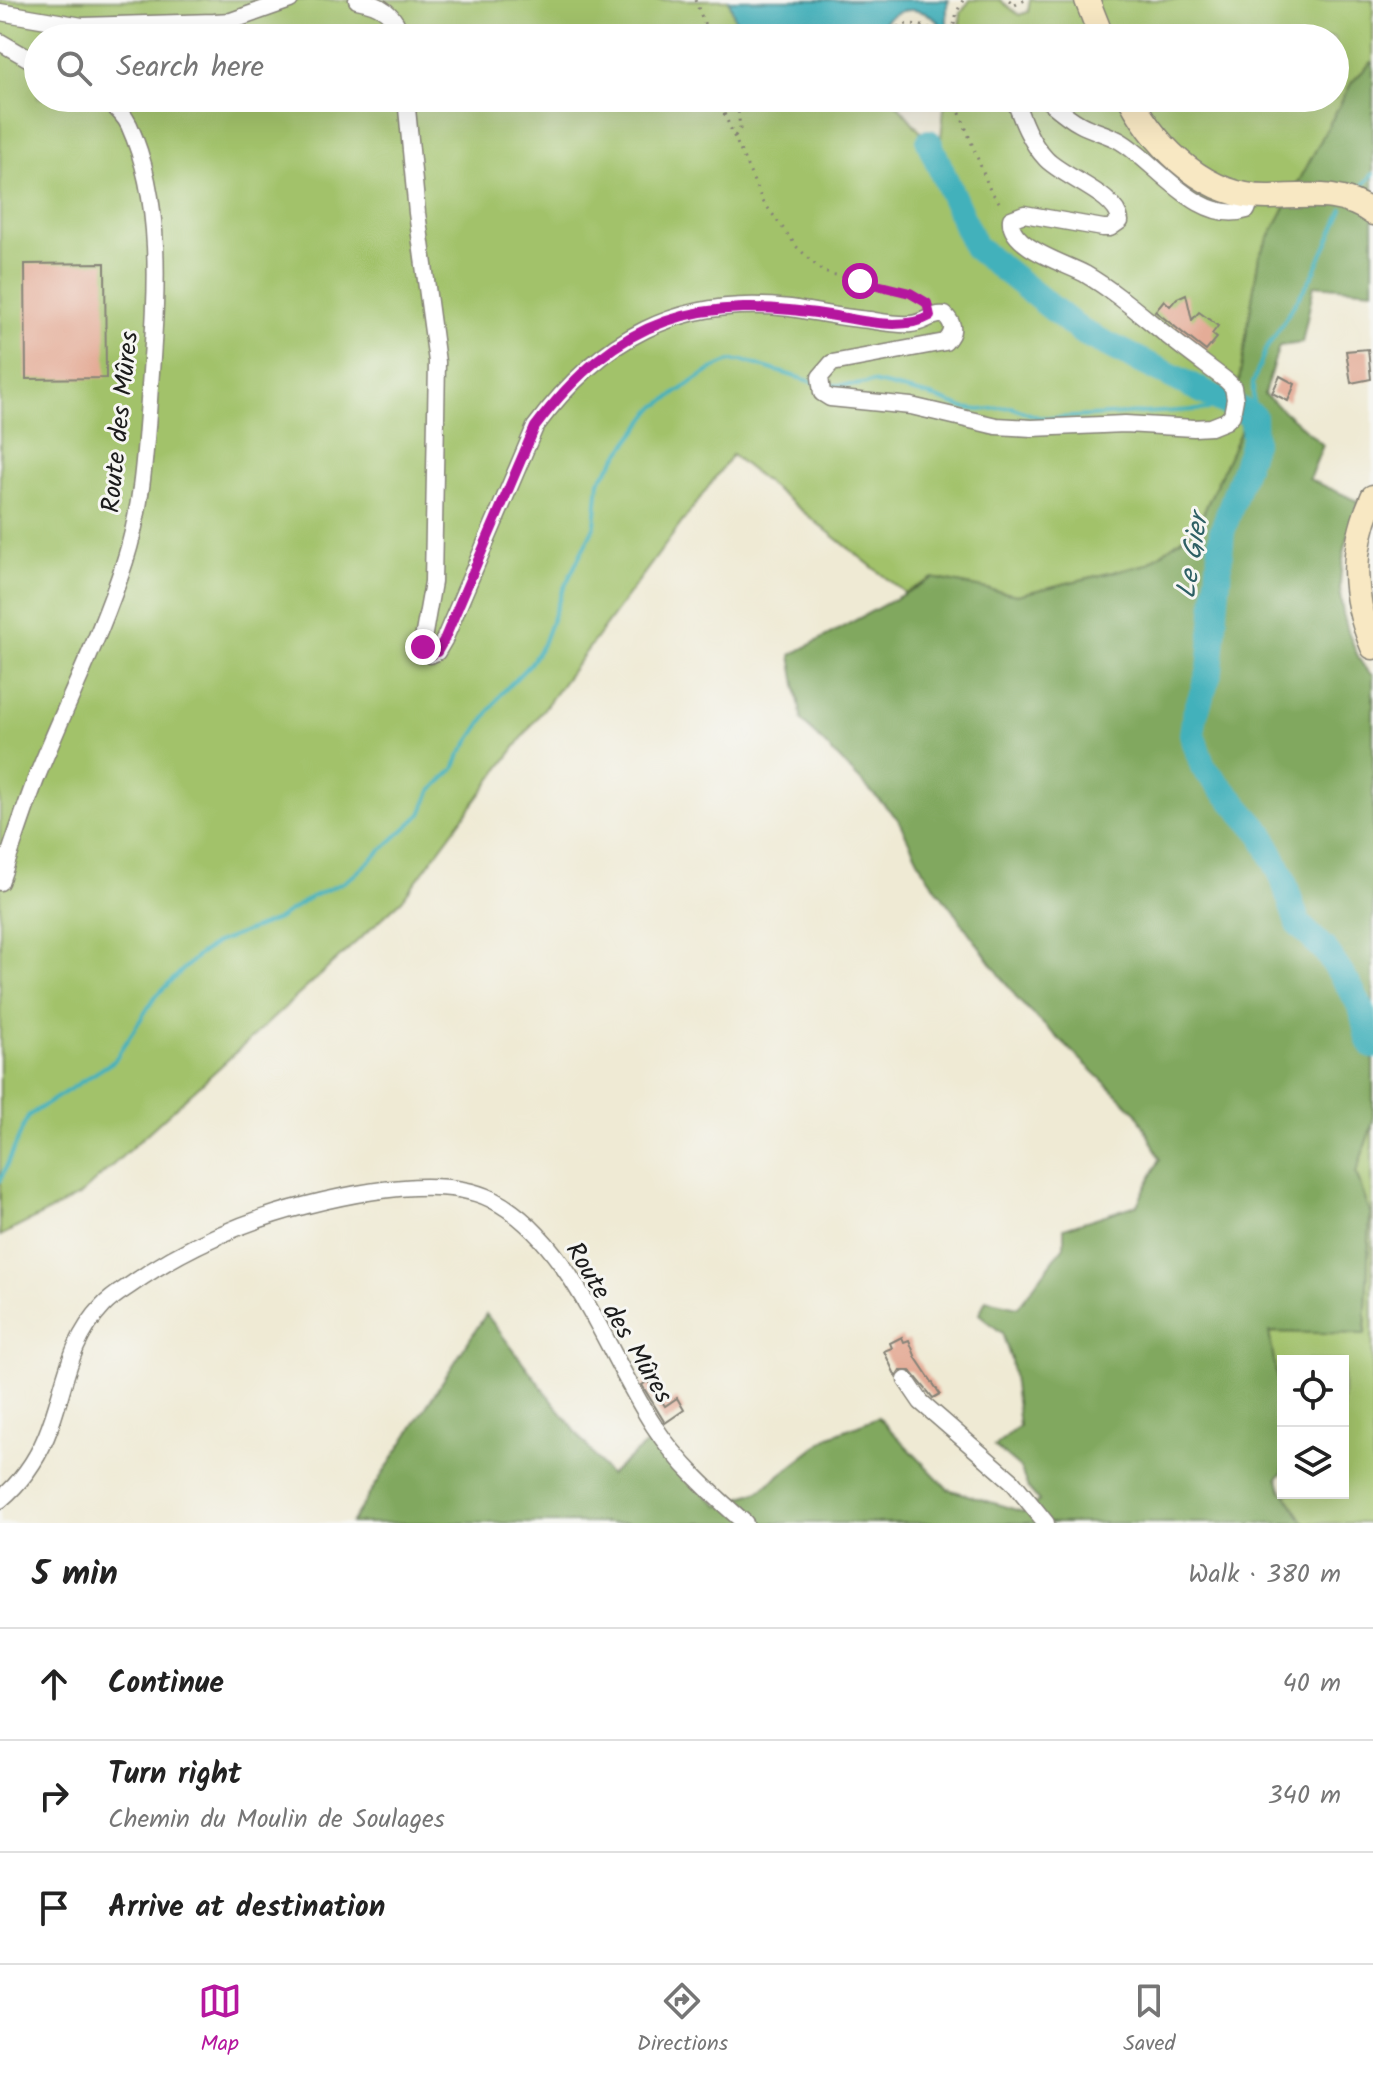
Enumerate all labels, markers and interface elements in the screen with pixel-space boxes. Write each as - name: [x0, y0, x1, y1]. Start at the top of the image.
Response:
- search box: [24, 24, 1349, 112]
- text: Search here: [116, 44, 264, 92]
- icon: search: [52, 46, 96, 90]
- route start: [842, 263, 878, 299]
- street label: Route des Mûres: [91, 329, 151, 515]
- water label: Le Gier: [1165, 505, 1223, 602]
- route end: [405, 629, 441, 665]
- street label: Route des Mûres: [553, 1234, 683, 1412]
- map controls: [1277, 1355, 1349, 1499]
- button: locate: [1277, 1355, 1349, 1427]
- button: layers: [1277, 1427, 1349, 1499]
- text: 5 min: [32, 1548, 118, 1602]
- text: Walk · 380 m: [1188, 1554, 1341, 1596]
- text: Continue: [108, 1660, 224, 1708]
- icon: ahead: [32, 1662, 76, 1706]
- text: 40 m: [1283, 1663, 1341, 1705]
- text: Turn right: [108, 1751, 241, 1799]
- icon: right: [32, 1774, 76, 1818]
- text: 340 m: [1268, 1775, 1341, 1817]
- text: Chemin du Moulin de Soulages: [108, 1799, 445, 1841]
- text: Arrive at destination: [108, 1884, 385, 1932]
- icon: arrive: [32, 1886, 76, 1930]
- tab: Map: [198, 1979, 242, 2062]
- tab: Directions: [637, 1979, 728, 2062]
- tab: Saved: [1123, 1979, 1175, 2062]

